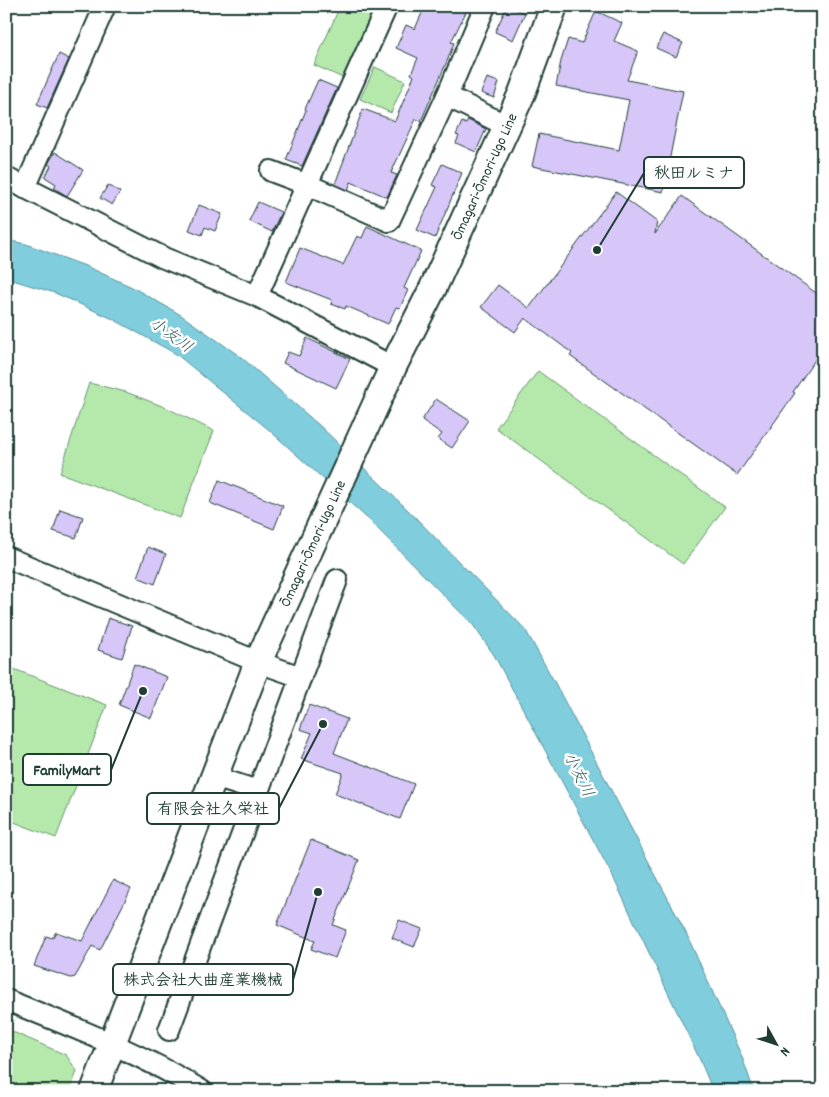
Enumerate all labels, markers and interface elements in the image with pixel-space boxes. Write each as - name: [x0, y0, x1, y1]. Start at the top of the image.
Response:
- street label: Ōmagari-Ōmori-Ugo Line: [447, 110, 525, 244]
- callout: 秋田ルミナ: [644, 157, 744, 188]
- text: 秋田ルミナ: [654, 163, 734, 186]
- water label: 小友川: [144, 313, 197, 359]
- street label: Ōmagari-Ōmori-Ugo Line: [276, 476, 353, 611]
- water label: 小友川: [557, 748, 599, 802]
- callout: FamilyMart: [23, 754, 111, 785]
- text: FamilyMart: [33, 760, 101, 783]
- callout: 有限会社久栄社: [147, 793, 279, 824]
- text: 有限会社久栄社: [157, 799, 269, 822]
- callout: 株式会社大曲産業機械: [113, 964, 293, 995]
- text: 株式会社大曲産業機械: [123, 970, 283, 993]
- north arrow: [752, 1020, 802, 1070]
- text: N: [774, 1042, 794, 1060]

